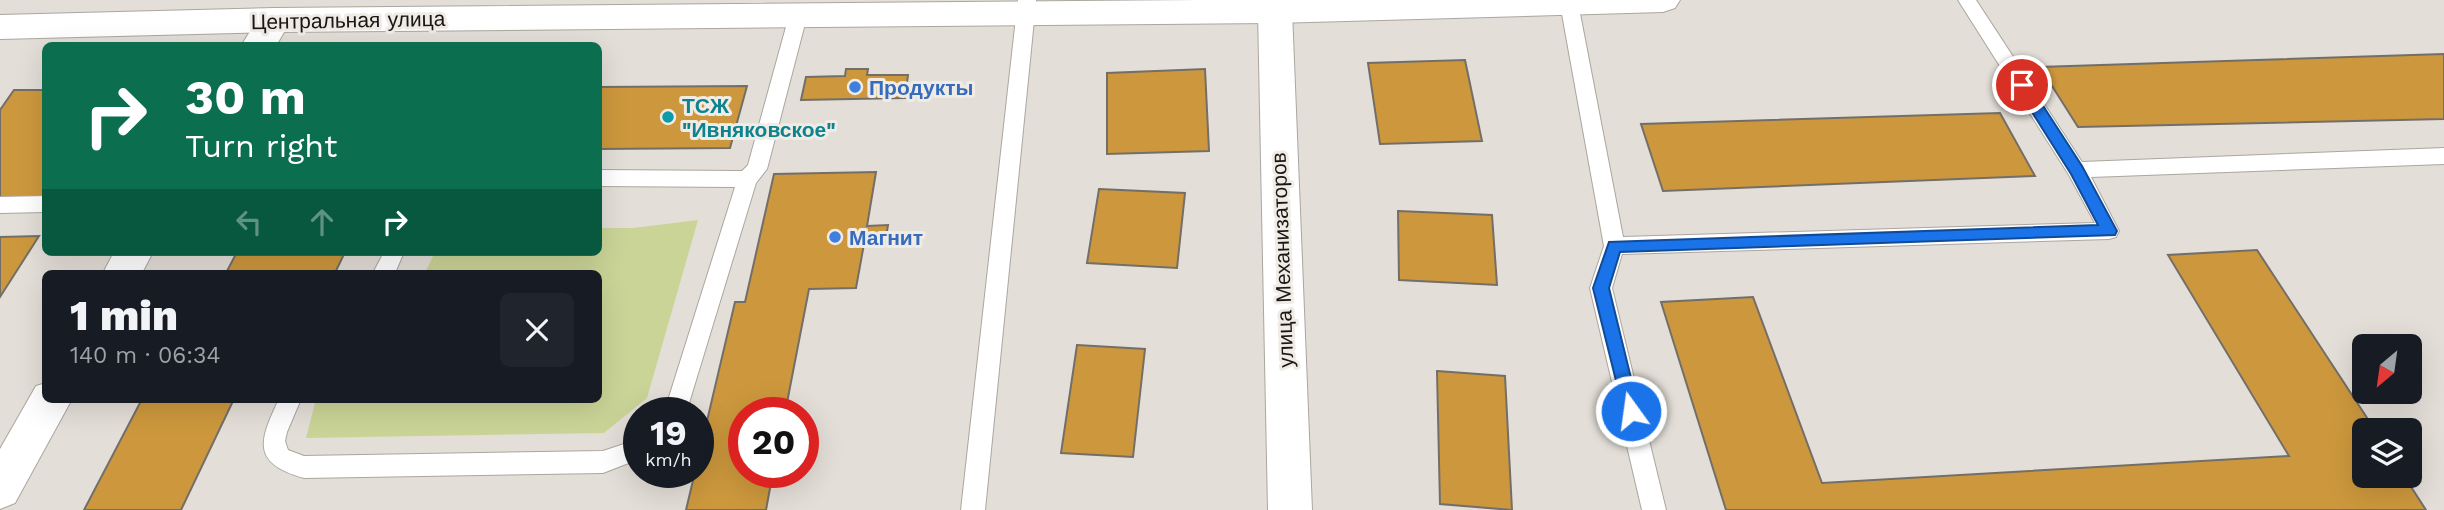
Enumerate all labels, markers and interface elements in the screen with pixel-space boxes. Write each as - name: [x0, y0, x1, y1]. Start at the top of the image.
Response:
- street label: Центральная улица: [251, 6, 446, 34]
- pin: [1992, 55, 2052, 115]
- icon: arrive: [2003, 66, 2041, 104]
- text: 30 m: [185, 68, 306, 126]
- icon: right: [70, 70, 161, 161]
- place label: Продукты: [869, 75, 973, 100]
- marker: Продукты: [847, 79, 863, 95]
- place label: ТСЖ "Ивняковское": [682, 93, 836, 142]
- marker: ТСЖ "Ивняковское": [660, 109, 676, 125]
- text: Turn right: [185, 127, 337, 165]
- street label: улица Механизаторов: [1266, 152, 1298, 368]
- icon: left: [230, 203, 268, 241]
- icon: ahead: [303, 203, 341, 241]
- icon: right: [376, 203, 414, 241]
- place label: Магнит: [849, 225, 923, 250]
- marker: Магнит: [827, 229, 843, 245]
- text: 1 min: [70, 291, 178, 340]
- button: close: [500, 293, 574, 367]
- north arrow: [2352, 334, 2422, 404]
- map controls: [2352, 334, 2422, 488]
- text: 140 m · 06:34: [70, 342, 221, 369]
- position arrow: [1594, 374, 1668, 448]
- speed limit sign: 20: [728, 397, 819, 488]
- text: 19: [650, 412, 687, 454]
- button: layers: [2352, 418, 2422, 488]
- text: km/h: [645, 449, 692, 470]

